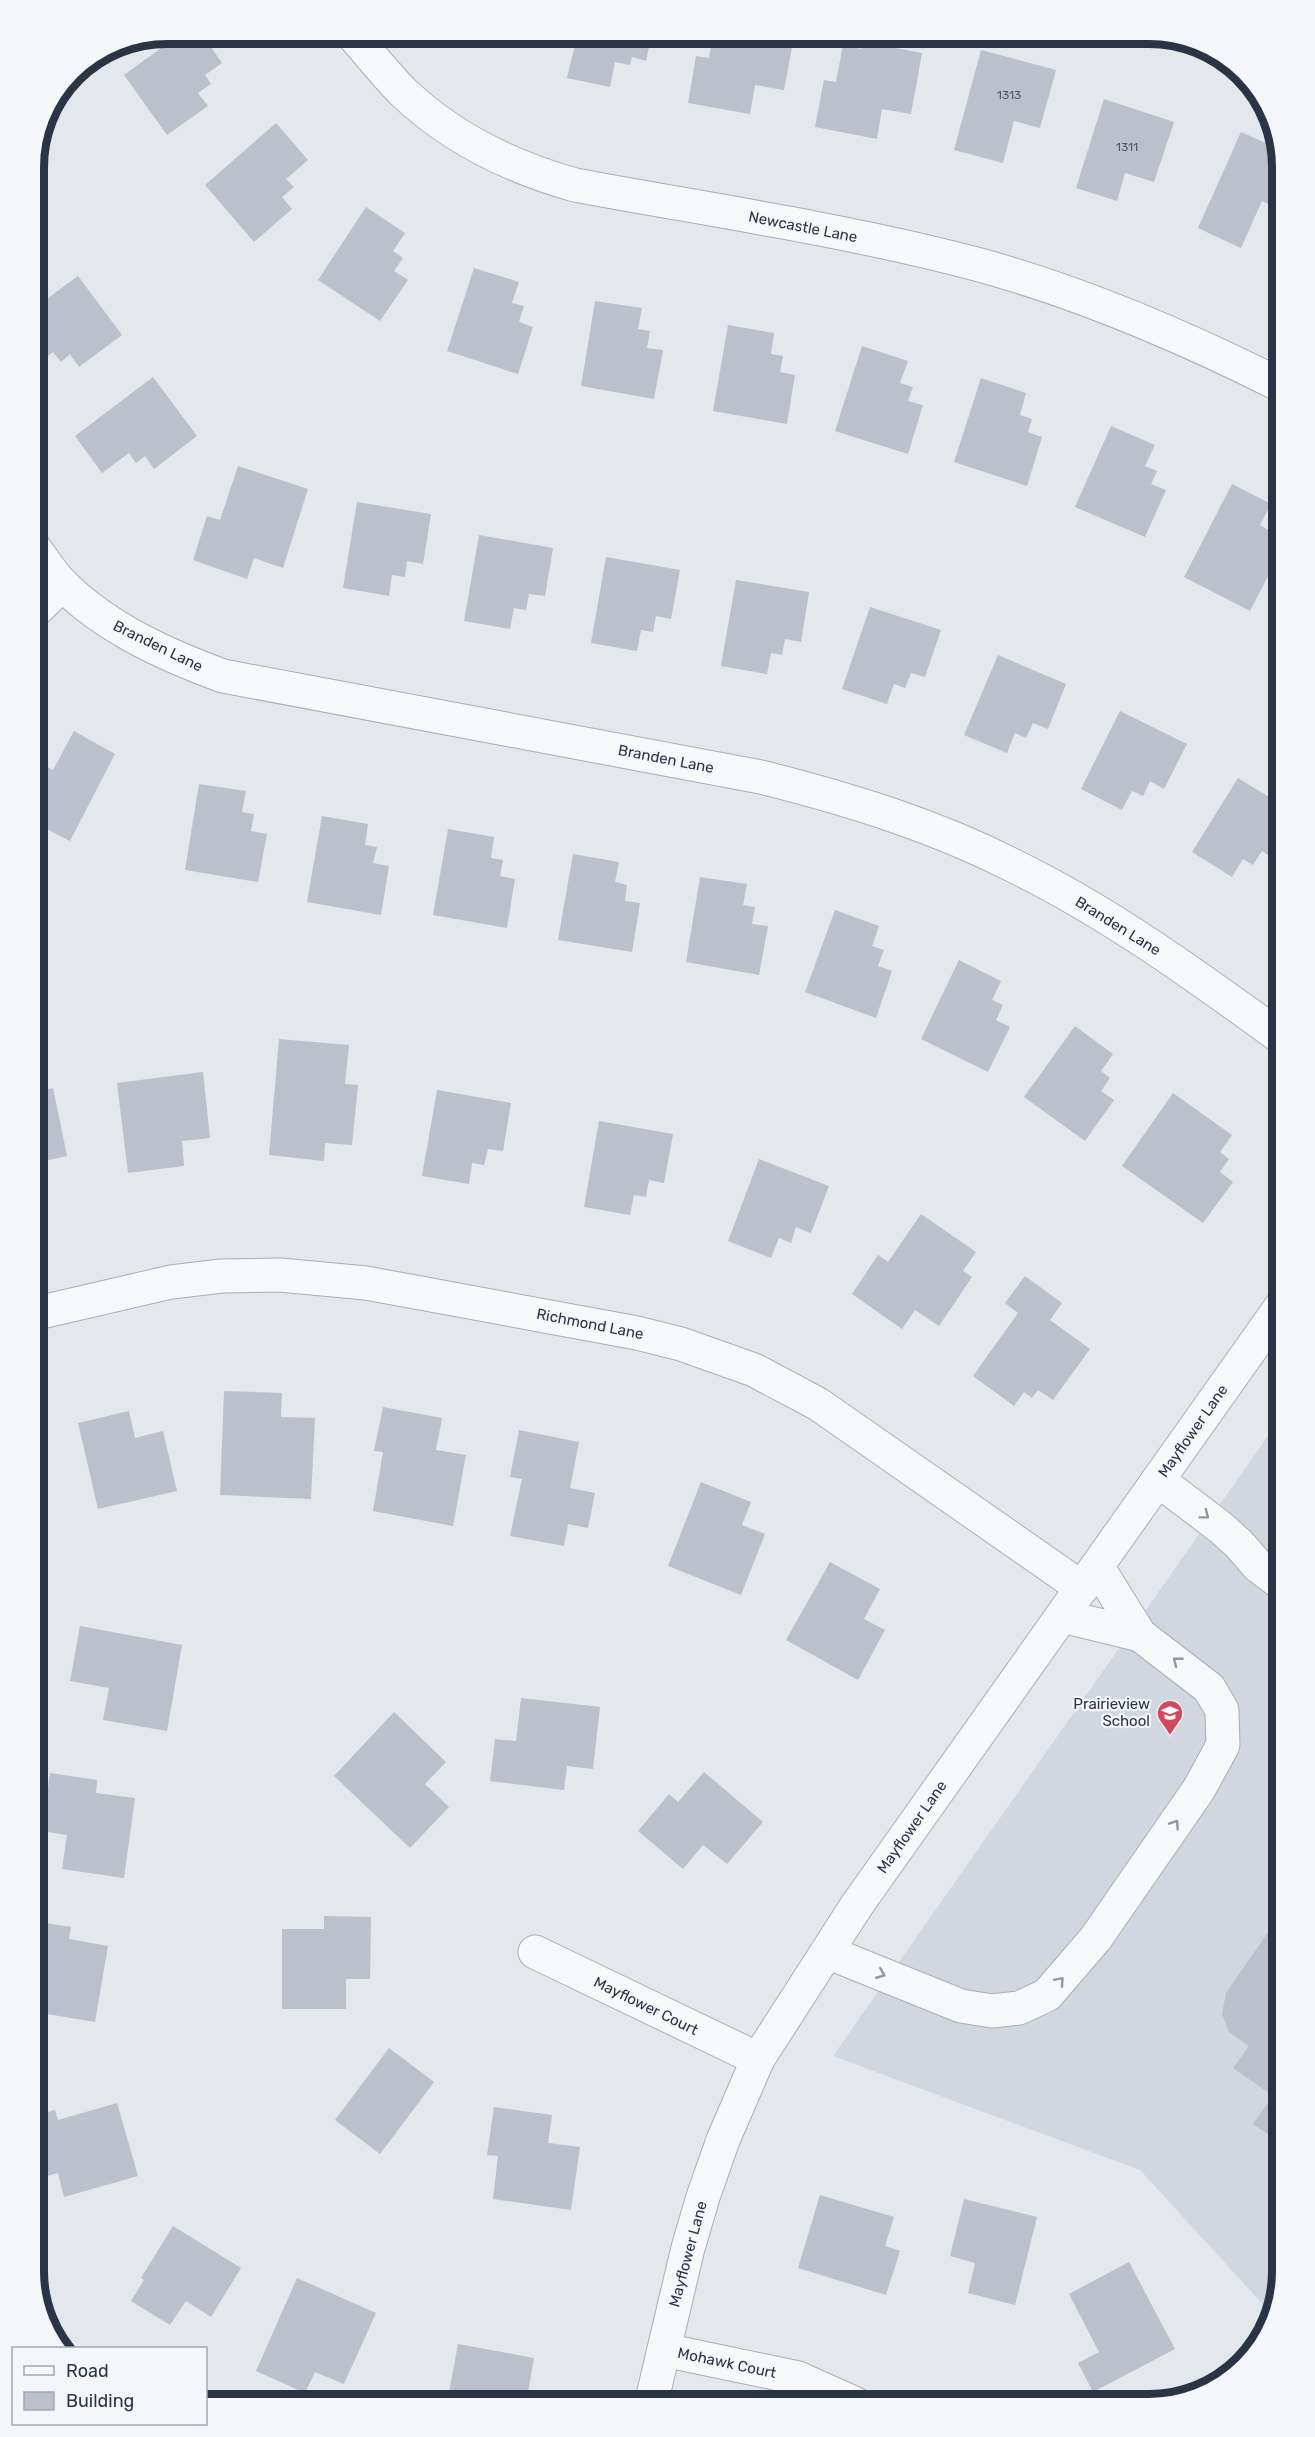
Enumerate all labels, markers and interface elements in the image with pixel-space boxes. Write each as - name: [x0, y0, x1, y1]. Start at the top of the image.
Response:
- house number: 1313: [997, 88, 1021, 102]
- house number: 1311: [1116, 140, 1138, 154]
- street label: Newcastle Lane: [747, 208, 859, 246]
- street label: Branden Lane: [110, 617, 206, 675]
- street label: Branden Lane: [617, 741, 715, 777]
- street label: Branden Lane: [1072, 893, 1164, 959]
- street label: Richmond Lane: [535, 1305, 645, 1343]
- street label: Mayflower Lane: [1154, 1381, 1232, 1481]
- one-way arrow: [1198, 1508, 1209, 1519]
- one-way arrow: [1172, 1658, 1183, 1669]
- place label: Prairieview School: [1073, 1695, 1150, 1730]
- school or university icon: Prairieview School: [1155, 1698, 1185, 1736]
- street label: Mayflower Lane: [873, 1777, 951, 1877]
- one-way arrow: [1168, 1820, 1179, 1831]
- one-way arrow: [875, 1967, 886, 1979]
- street label: Mayflower Court: [591, 1973, 701, 2039]
- one-way arrow: [1053, 1977, 1064, 1988]
- street label: Mayflower Lane: [665, 2199, 711, 2309]
- street label: Mohawk Court: [676, 2344, 778, 2382]
- legend: [12, 2347, 207, 2425]
- text: Road: [66, 2360, 109, 2382]
- text: Building: [66, 2390, 134, 2412]

